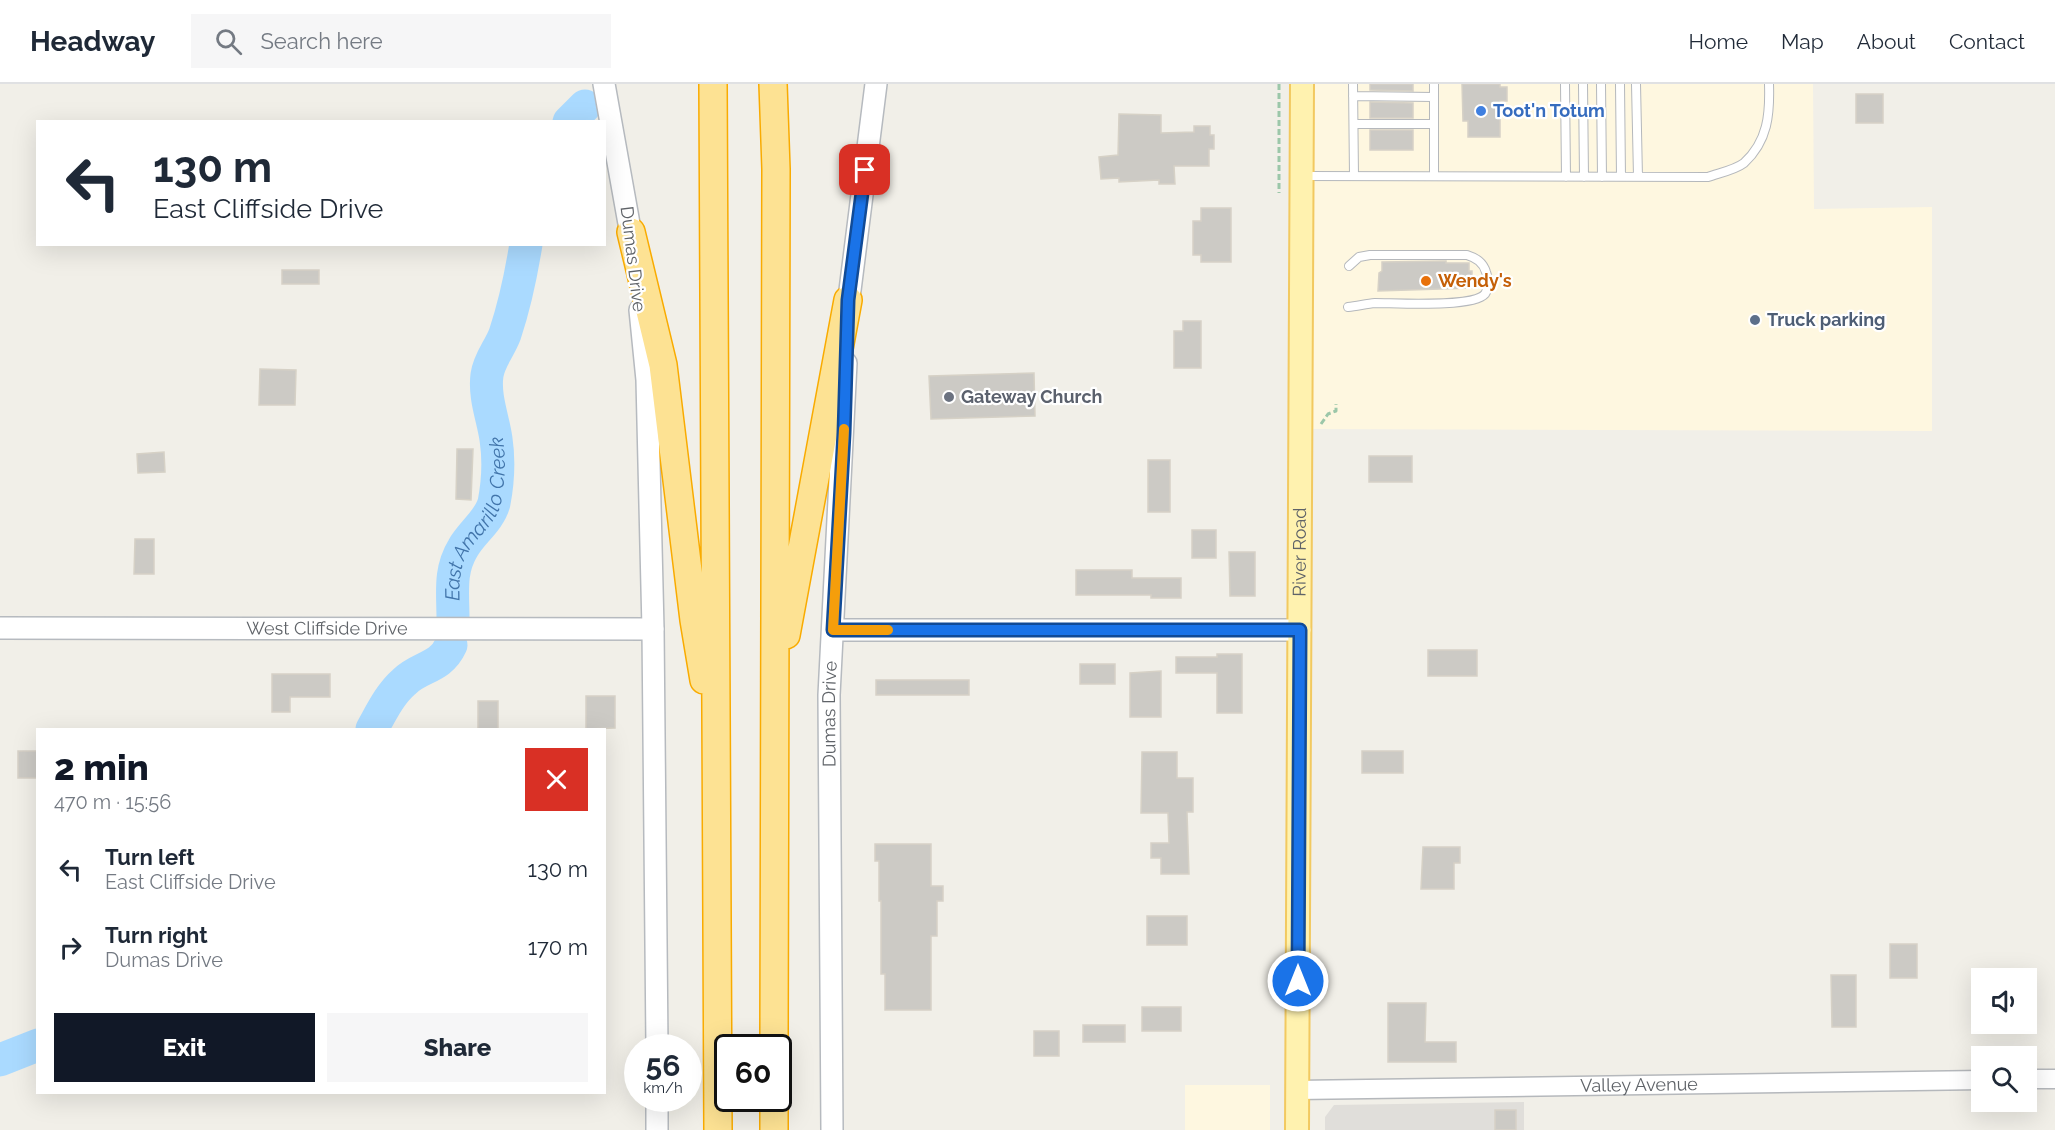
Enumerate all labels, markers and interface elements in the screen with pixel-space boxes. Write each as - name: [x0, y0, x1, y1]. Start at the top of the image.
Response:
- search box: [191, 14, 611, 68]
- text: Headway: [30, 25, 155, 58]
- icon: search: [212, 25, 245, 58]
- text: Search here: [260, 28, 383, 54]
- text: Home: [1689, 29, 1748, 54]
- text: Map: [1781, 29, 1824, 54]
- text: About: [1857, 29, 1916, 54]
- text: Contact: [1949, 29, 2025, 54]
- place label: Toot'n Totum: [1493, 100, 1605, 121]
- marker: Toot'n Totum: [1474, 104, 1488, 118]
- text: 130 m: [153, 143, 272, 192]
- icon: left: [54, 144, 132, 222]
- pin: [839, 144, 890, 195]
- icon: arrive: [848, 153, 881, 186]
- text: East Cliffside Drive: [153, 193, 383, 224]
- street label: Dumas Drive: [617, 205, 650, 313]
- place label: Wendy's: [1438, 270, 1512, 291]
- marker: Wendy's: [1419, 274, 1433, 288]
- place label: Truck parking: [1767, 309, 1885, 330]
- marker: Truck parking: [1748, 313, 1762, 327]
- place label: Gateway Church: [961, 386, 1102, 407]
- marker: Gateway Church: [942, 390, 956, 404]
- water label: East Amarillo Creek: [440, 435, 510, 601]
- street label: River Road: [1289, 507, 1310, 597]
- street label: West Cliffside Drive: [246, 617, 408, 639]
- street label: Dumas Drive: [818, 660, 841, 767]
- text: 2 min: [54, 746, 149, 788]
- button: close: [525, 748, 588, 811]
- text: 470 m · 15:56: [54, 790, 171, 814]
- text: Turn left: [105, 844, 195, 870]
- icon: left: [54, 853, 87, 886]
- text: 130 m: [528, 856, 588, 882]
- text: East Cliffside Drive: [105, 870, 276, 894]
- text: Turn right: [105, 922, 208, 948]
- icon: right: [54, 931, 87, 964]
- text: 170 m: [528, 934, 588, 960]
- text: Dumas Drive: [105, 948, 223, 972]
- position arrow: [1266, 949, 1330, 1013]
- map controls: [1971, 968, 2037, 1112]
- button: sound: [1971, 968, 2037, 1034]
- button: Exit: [54, 1013, 315, 1082]
- button: Share: [327, 1013, 588, 1082]
- speed limit sign: 60: [714, 1034, 792, 1112]
- button: search: [1971, 1046, 2037, 1112]
- text: 56: [646, 1048, 680, 1083]
- street label: Valley Avenue: [1580, 1073, 1698, 1096]
- text: km/h: [643, 1079, 683, 1097]

